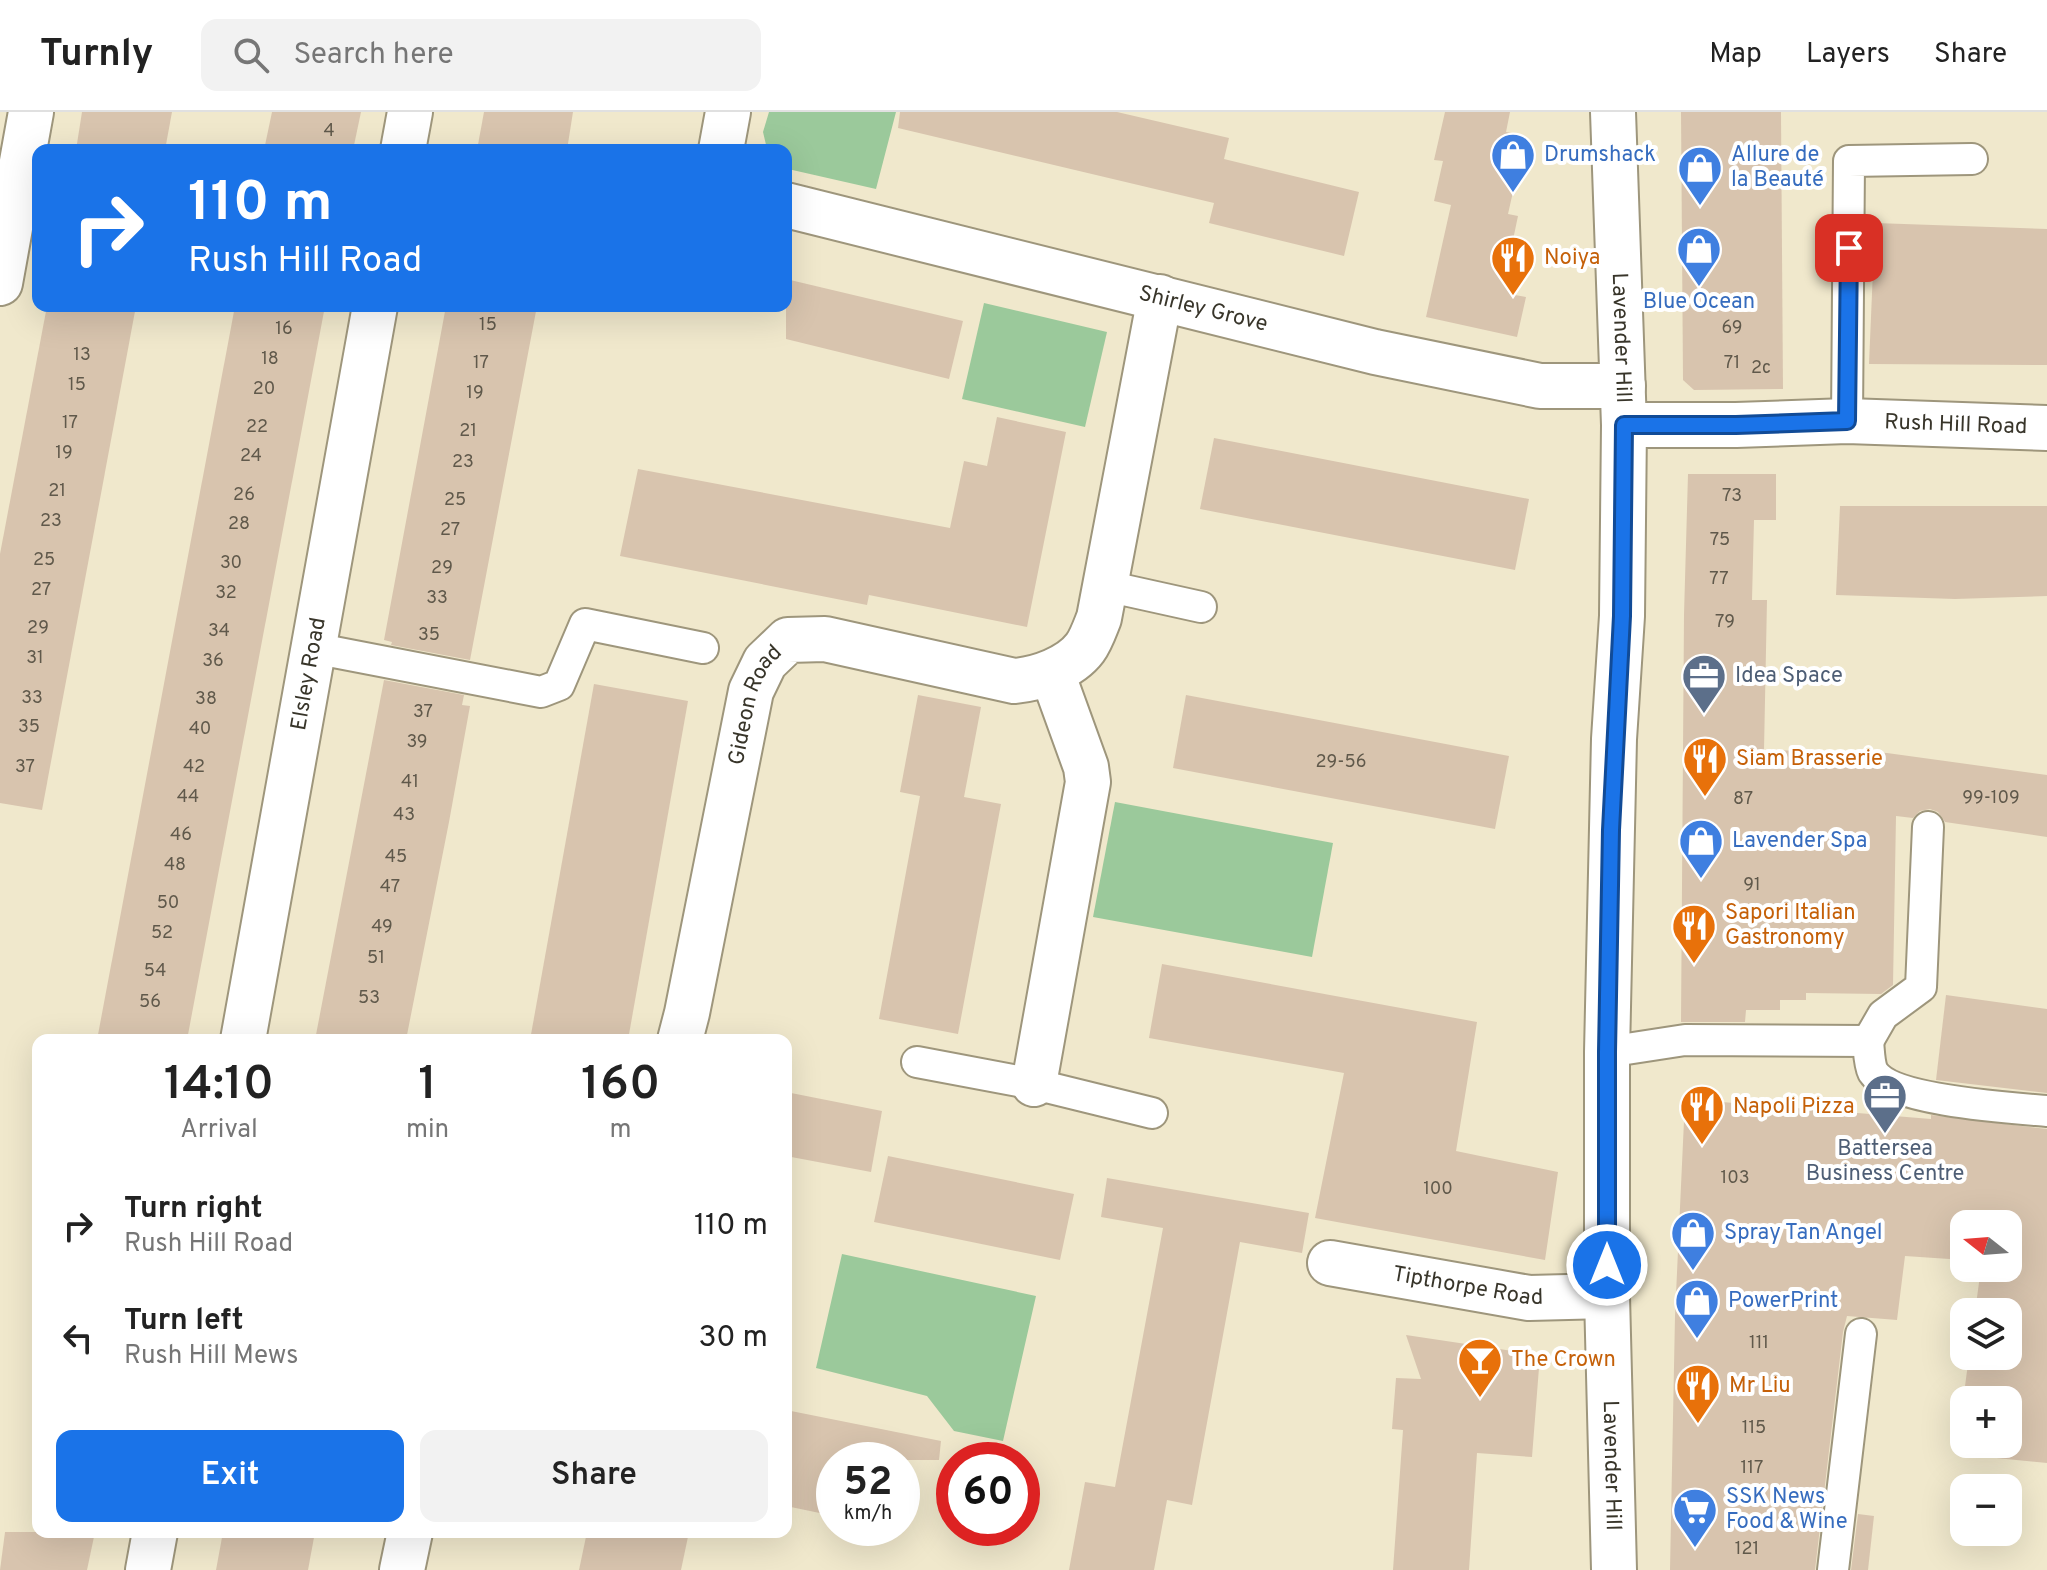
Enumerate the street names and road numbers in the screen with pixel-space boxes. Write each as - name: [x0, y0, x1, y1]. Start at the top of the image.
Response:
- street label: Lavender Hill: [1605, 272, 1637, 404]
- street label: Shirley Grove: [1136, 280, 1270, 338]
- street label: Rush Hill Road: [1884, 409, 2028, 441]
- street label: Elsley Road: [285, 615, 332, 732]
- street label: Gideon Road: [723, 639, 788, 767]
- street label: Tipthorpe Road: [1390, 1261, 1544, 1312]
- street label: Lavender Hill: [1596, 1400, 1626, 1531]

